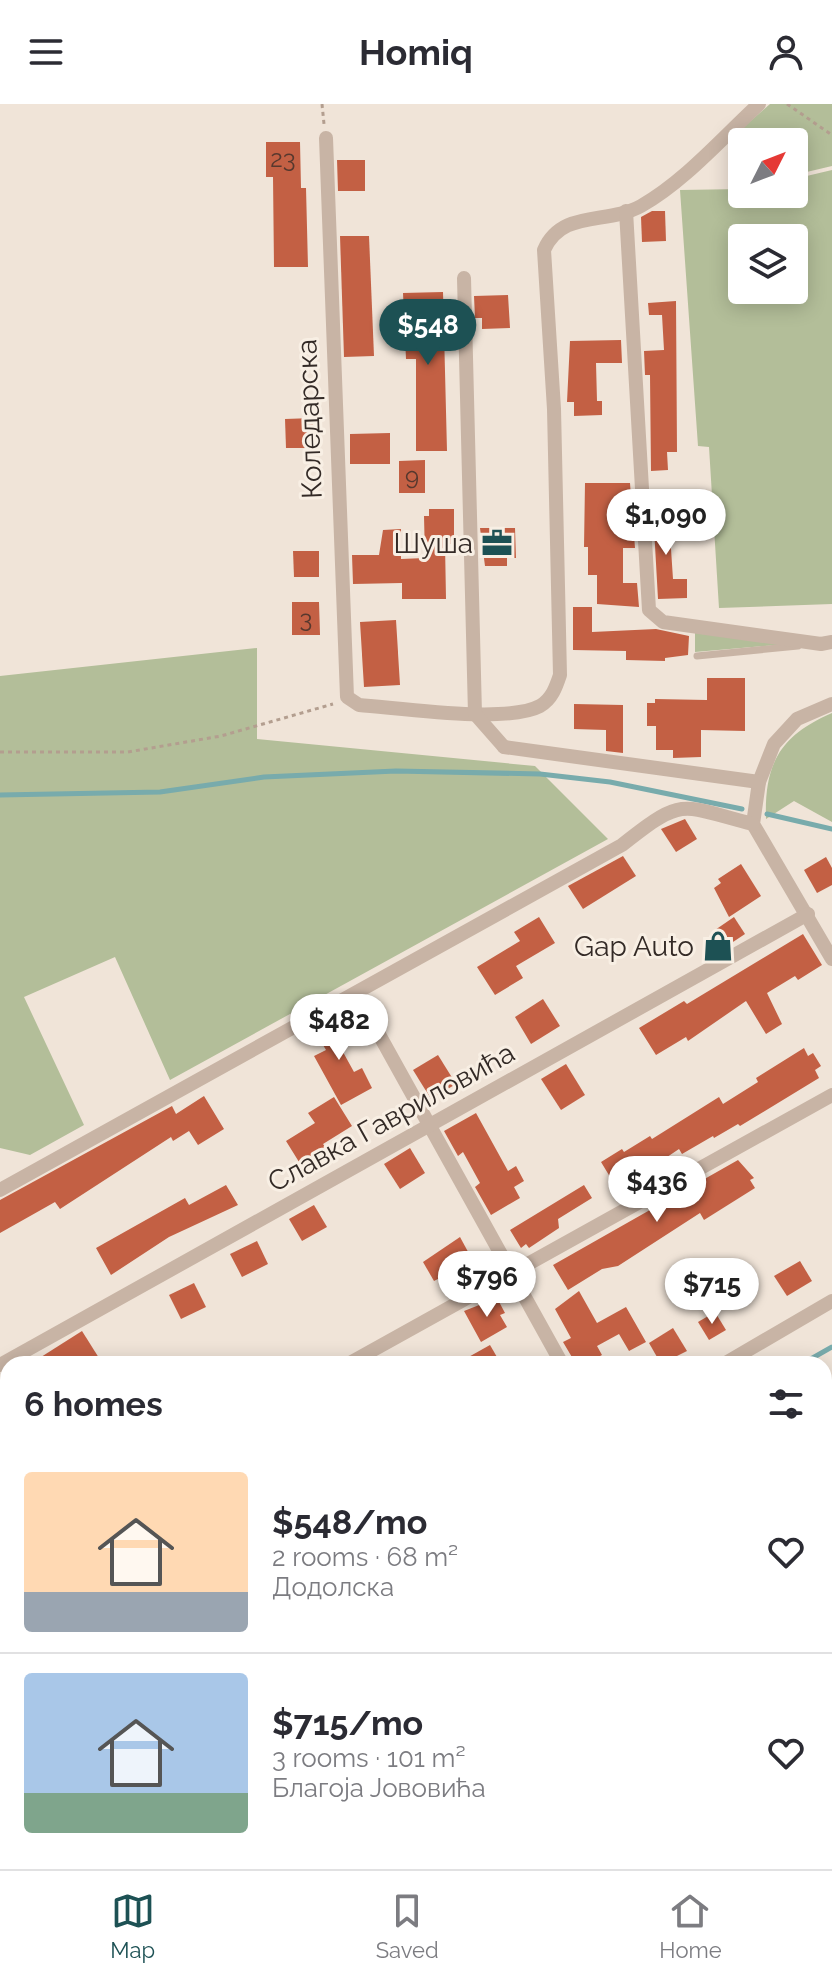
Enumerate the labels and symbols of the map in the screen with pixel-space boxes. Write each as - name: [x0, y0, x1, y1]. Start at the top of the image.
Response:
- north arrow: [728, 128, 808, 208]
- house number: 23: [270, 144, 296, 173]
- pin: $548: [381, 299, 475, 367]
- street label: Коледарска: [290, 339, 329, 499]
- house number: 9: [405, 462, 419, 491]
- pin: $1,090: [601, 489, 731, 557]
- office icon: Шуша: [480, 526, 514, 560]
- place label: Шуша: [394, 527, 473, 560]
- house number: 3: [300, 604, 312, 633]
- shop icon: Gap Auto: [701, 929, 735, 963]
- place label: Gap Auto: [574, 930, 694, 963]
- pin: $482: [292, 994, 386, 1062]
- street label: Славка Гавриловића: [262, 1036, 520, 1199]
- pin: $436: [610, 1156, 704, 1224]
- pin: $796: [440, 1251, 534, 1319]
- pin: $715: [665, 1258, 759, 1326]

